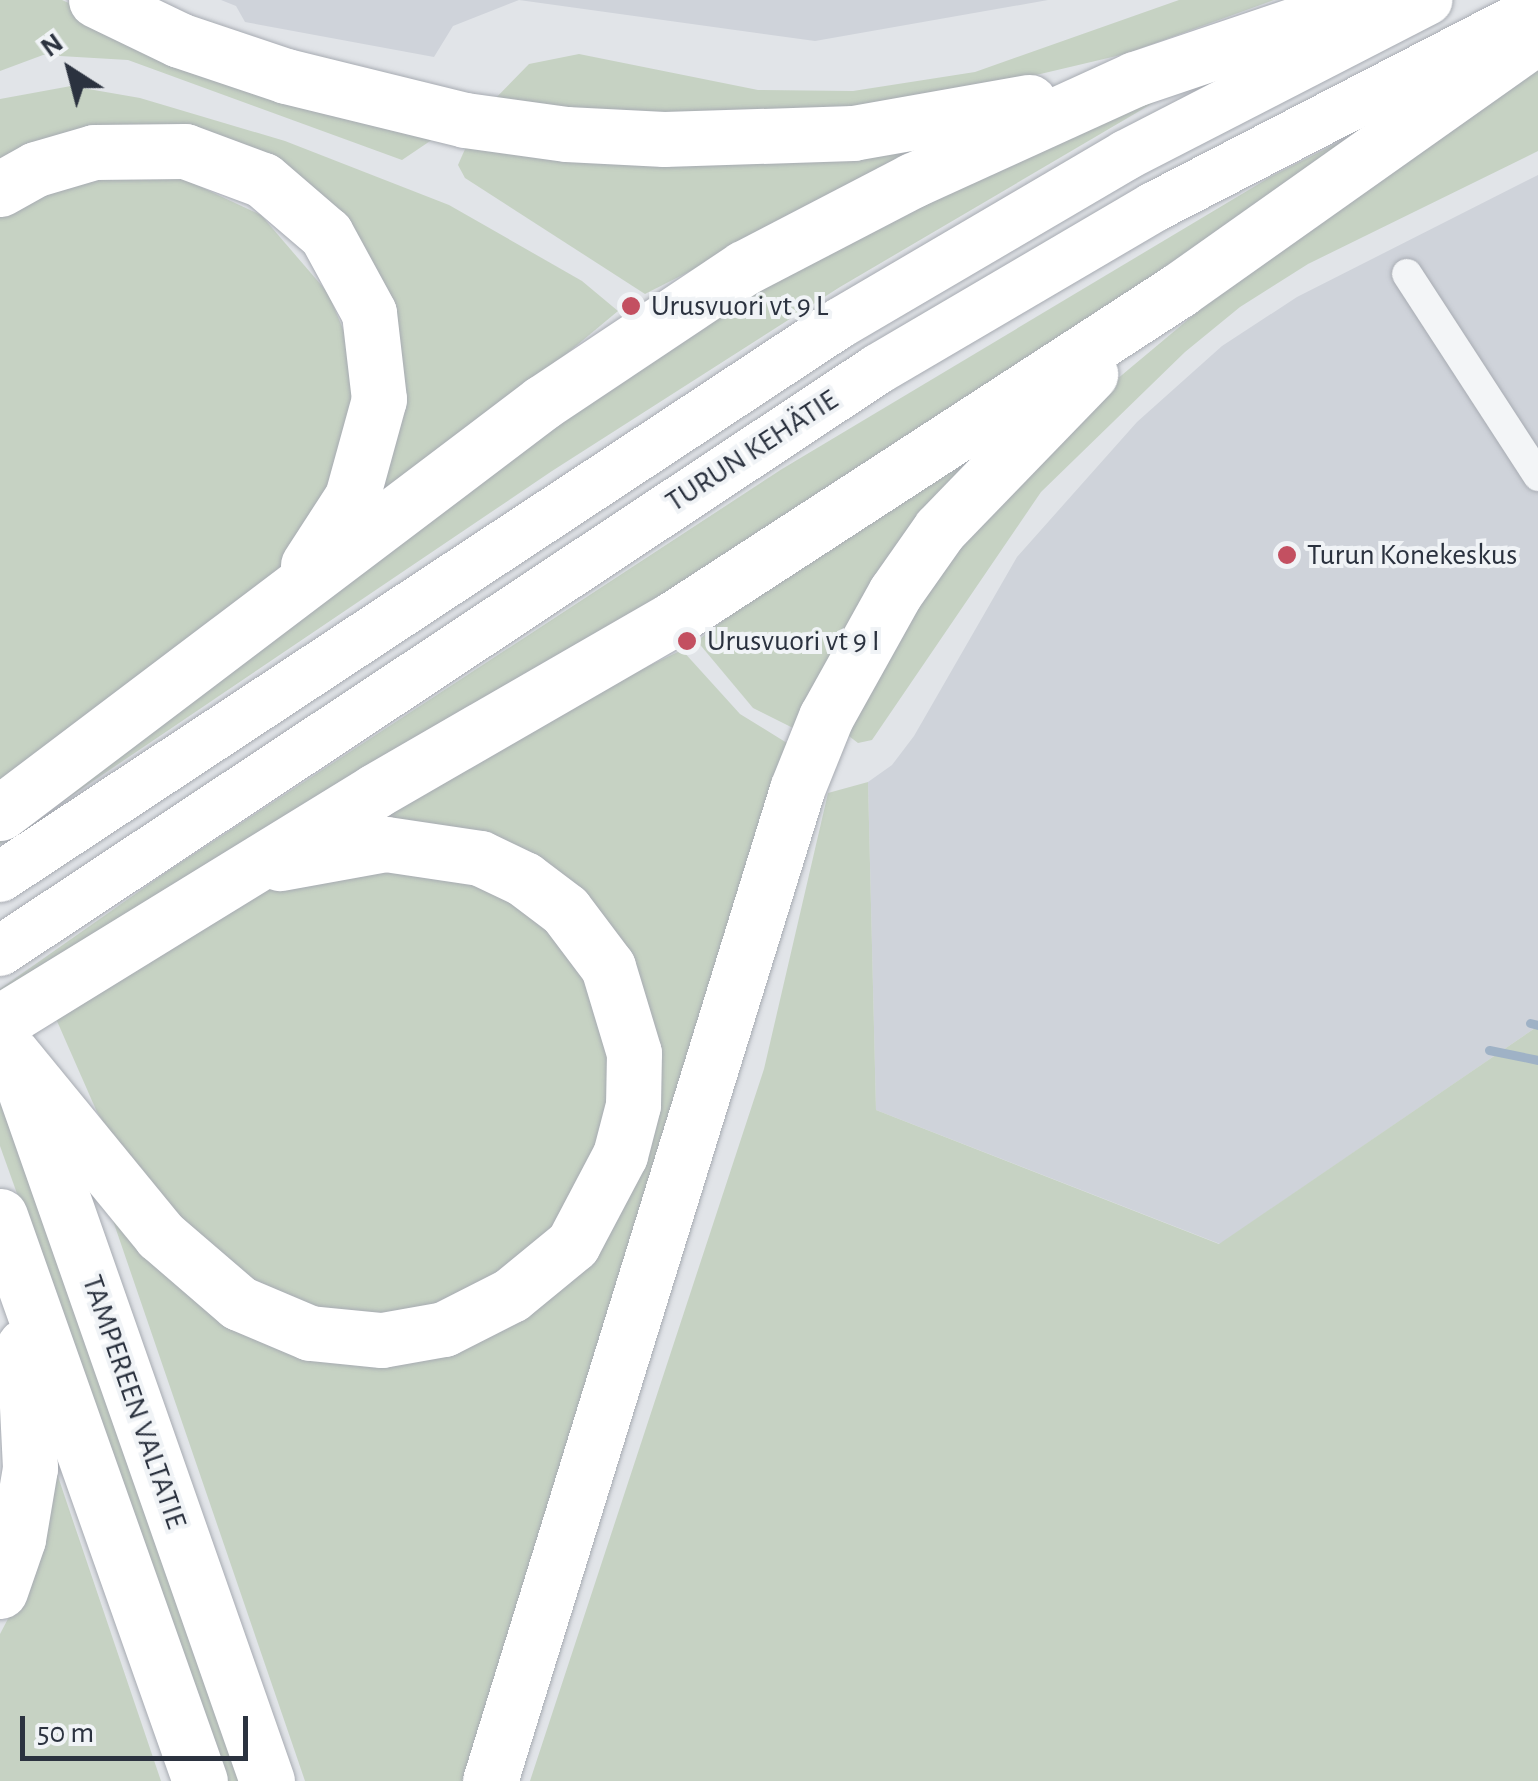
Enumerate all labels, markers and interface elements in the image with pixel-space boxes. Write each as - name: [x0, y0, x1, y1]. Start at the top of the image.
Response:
- north arrow: [20, 20, 120, 120]
- text: N: [36, 29, 68, 63]
- place label: Urusvuori vt 9 L: [651, 288, 828, 324]
- marker: Urusvuori vt 9 L: [620, 295, 642, 317]
- street label: TURUN KEHÄTIE: [659, 382, 845, 520]
- place label: Turun Konekeskus: [1307, 537, 1517, 573]
- marker: Turun Konekeskus: [1276, 544, 1298, 566]
- place label: Urusvuori vt 9 I: [707, 623, 880, 659]
- marker: Urusvuori vt 9 I: [676, 630, 698, 652]
- street label: TAMPEREEN VALTATIE: [74, 1271, 194, 1533]
- scale bar: [25, 1696, 252, 1758]
- text: 50 m: [37, 1718, 94, 1748]

